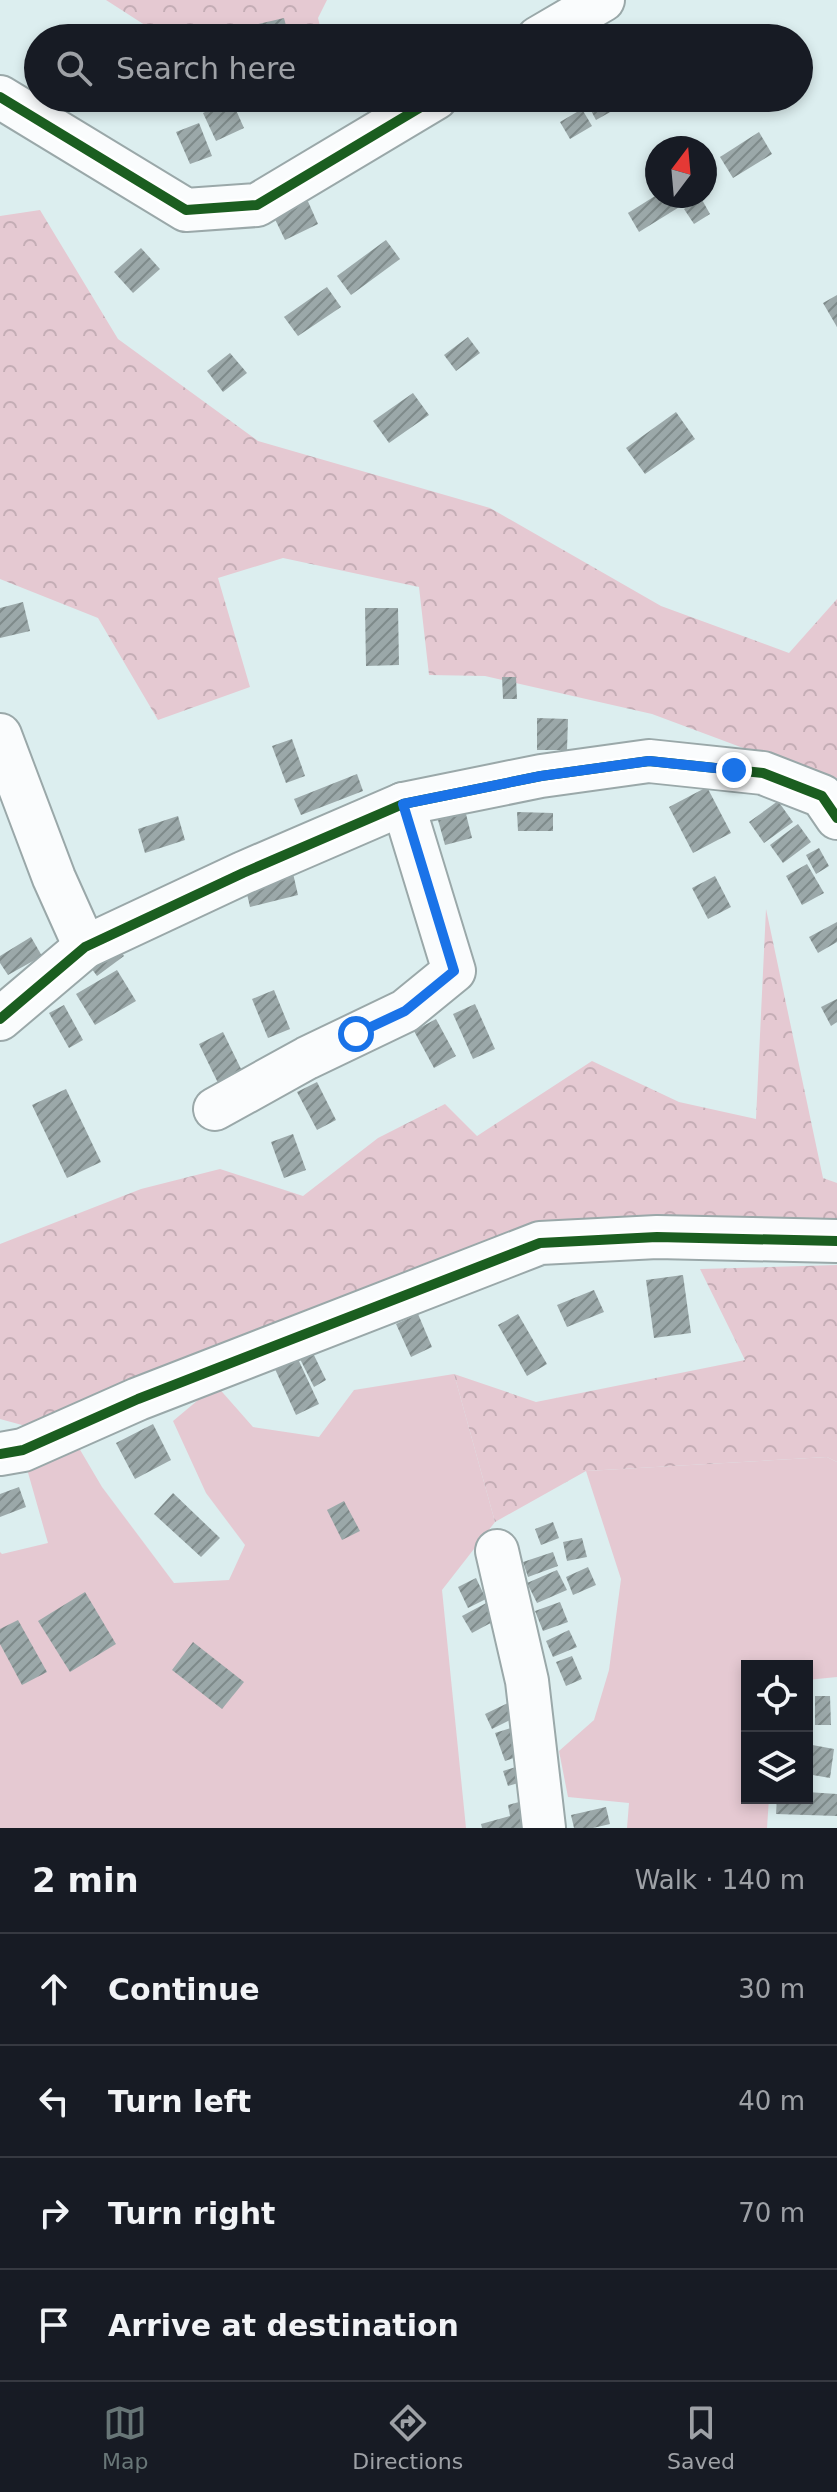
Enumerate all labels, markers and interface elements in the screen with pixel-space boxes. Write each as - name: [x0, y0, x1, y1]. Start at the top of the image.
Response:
- search box: [24, 24, 813, 112]
- icon: search: [52, 46, 96, 90]
- text: Search here: [116, 51, 296, 86]
- north arrow: [645, 136, 717, 208]
- route end: [716, 752, 752, 788]
- route start: [338, 1016, 374, 1052]
- map controls: [741, 1660, 813, 1804]
- button: locate: [741, 1660, 813, 1732]
- button: layers: [741, 1732, 813, 1804]
- text: 2 min: [32, 1860, 139, 1900]
- text: Walk · 140 m: [635, 1865, 805, 1895]
- icon: ahead: [32, 1967, 76, 2011]
- text: Continue: [108, 1972, 260, 2007]
- text: 30 m: [738, 1974, 805, 2004]
- icon: left: [32, 2079, 76, 2123]
- text: Turn left: [108, 2084, 251, 2119]
- text: 40 m: [738, 2086, 805, 2116]
- icon: right: [32, 2191, 76, 2235]
- text: Turn right: [108, 2196, 275, 2231]
- text: 70 m: [738, 2198, 805, 2228]
- icon: arrive: [32, 2303, 76, 2347]
- text: Arrive at destination: [108, 2308, 459, 2343]
- tab: Map: [102, 2401, 148, 2474]
- tab: Directions: [352, 2401, 463, 2474]
- tab: Saved: [667, 2401, 735, 2474]

